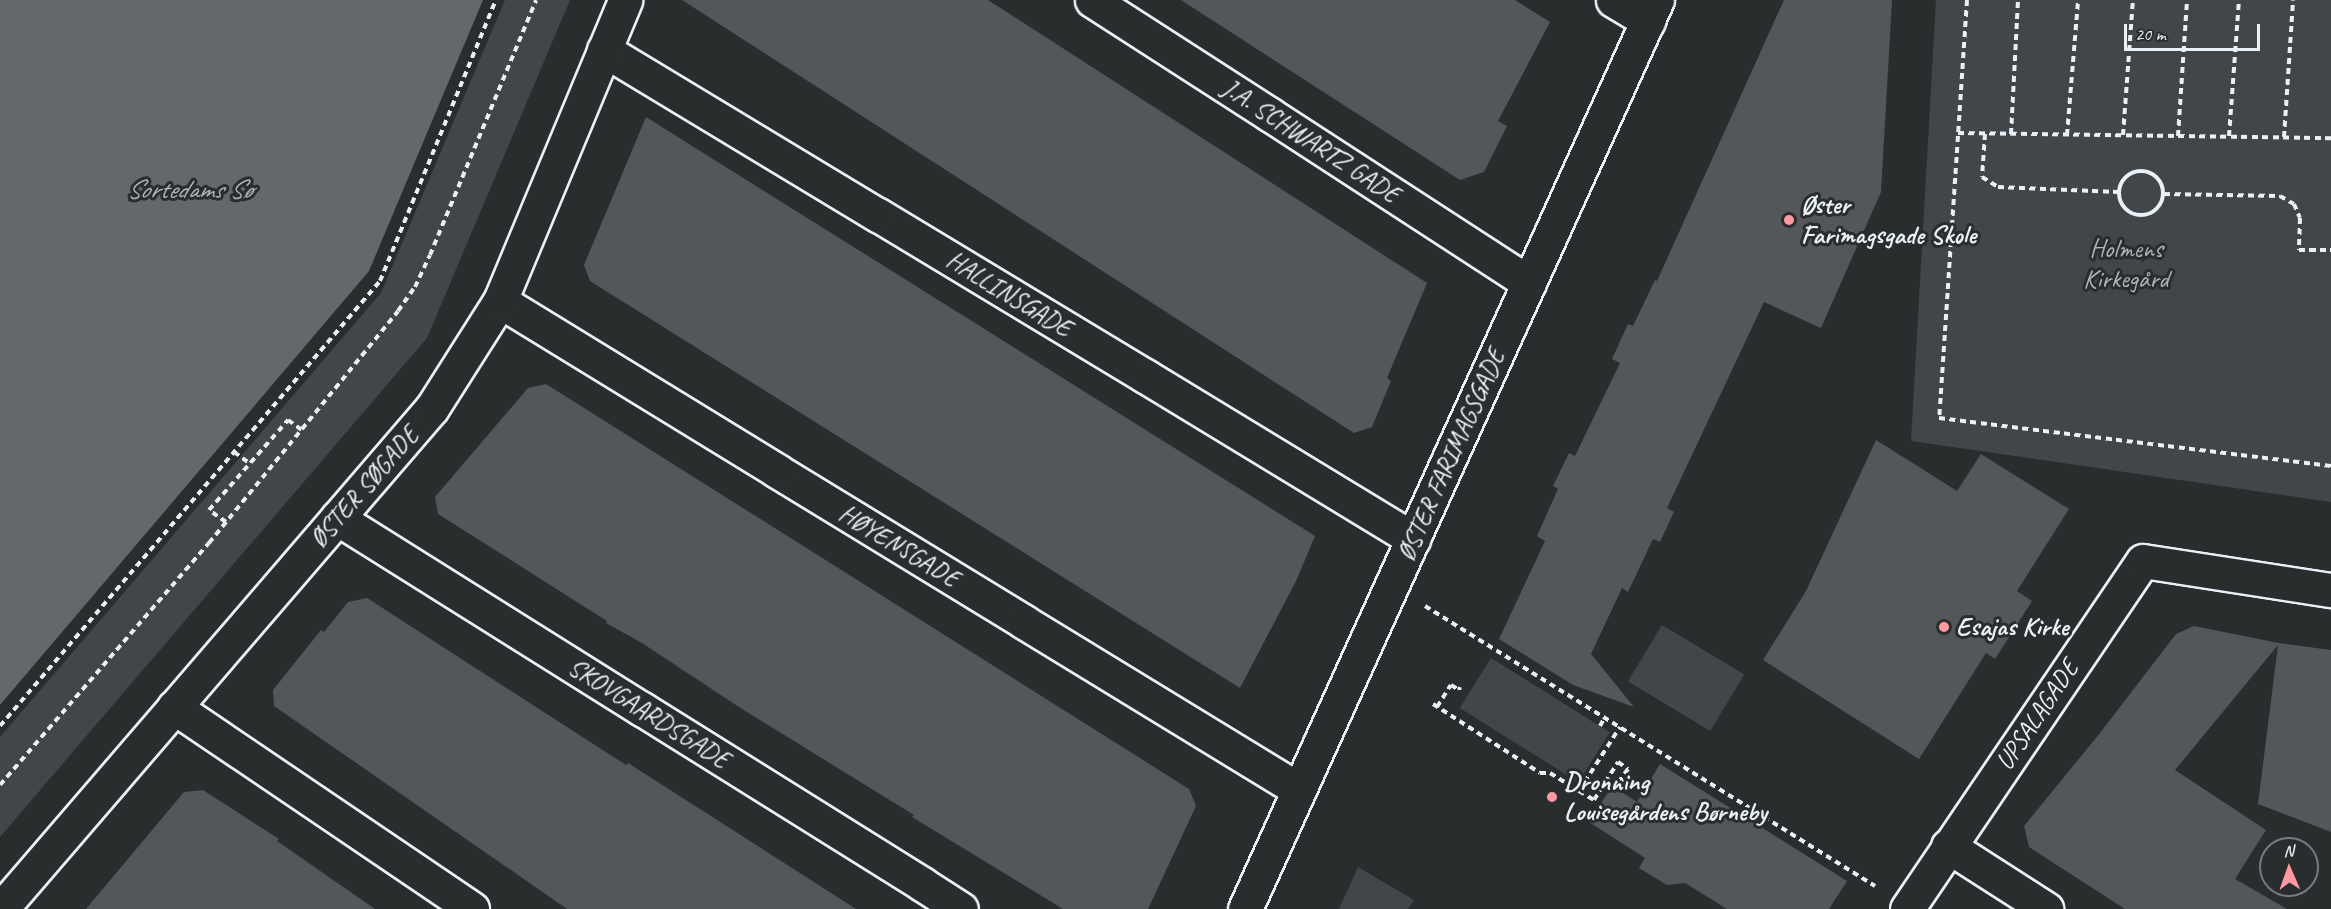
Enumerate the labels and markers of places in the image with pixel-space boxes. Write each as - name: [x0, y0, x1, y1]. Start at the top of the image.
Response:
- place label: Øster Farimagsgade Skole: [1801, 189, 1976, 250]
- marker: Øster Farimagsgade Skole: [1782, 213, 1796, 227]
- place label: Esajas Kirke: [1956, 611, 2069, 643]
- marker: Esajas Kirke: [1937, 620, 1951, 634]
- place label: Dronning Louisegårdens Børneby: [1564, 766, 1767, 828]
- marker: Dronning Louisegårdens Børneby: [1545, 790, 1559, 804]

